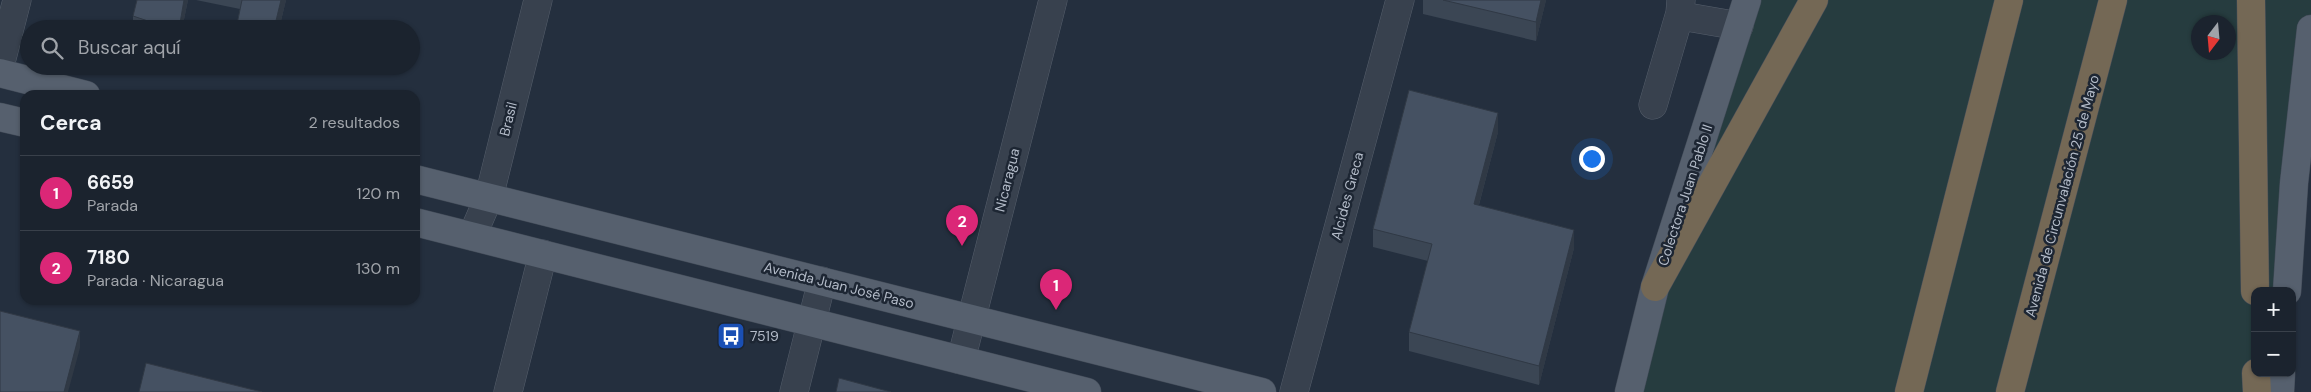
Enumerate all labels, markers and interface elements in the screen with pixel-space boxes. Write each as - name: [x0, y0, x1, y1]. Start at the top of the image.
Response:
- north arrow: [2191, 15, 2236, 60]
- search box: [20, 20, 420, 75]
- icon: search: [38, 34, 66, 62]
- text: Buscar aquí: [78, 35, 181, 60]
- street label: Avenida de Circunvalación 25 de Mayo: [2021, 73, 2103, 319]
- street label: Brasil: [495, 100, 521, 138]
- text: Cerca: [40, 109, 102, 137]
- text: 2 resultados: [309, 112, 400, 133]
- street label: Colectora Juan Pablo II: [1654, 122, 1716, 268]
- street label: Nicaragua: [990, 146, 1024, 214]
- your location: [1579, 146, 1605, 172]
- street label: Alcides Greca: [1327, 150, 1367, 242]
- text: 6659: [87, 170, 134, 195]
- text: 1: [53, 183, 59, 204]
- text: 120 m: [356, 183, 400, 204]
- text: Parada: [87, 195, 138, 216]
- pin: 2: [946, 205, 978, 246]
- text: 7180: [87, 245, 130, 270]
- text: 2: [51, 258, 61, 279]
- text: 130 m: [356, 258, 400, 279]
- street label: Avenida Juan José Paso: [762, 258, 916, 312]
- pin: 1: [1040, 269, 1072, 310]
- text: Parada · Nicaragua: [87, 270, 224, 291]
- map controls: [2251, 287, 2296, 377]
- button: +: [2251, 287, 2296, 332]
- bus stop icon: 7519: [716, 321, 746, 351]
- place label: 7519: [750, 327, 779, 345]
- button: −: [2251, 332, 2296, 377]

